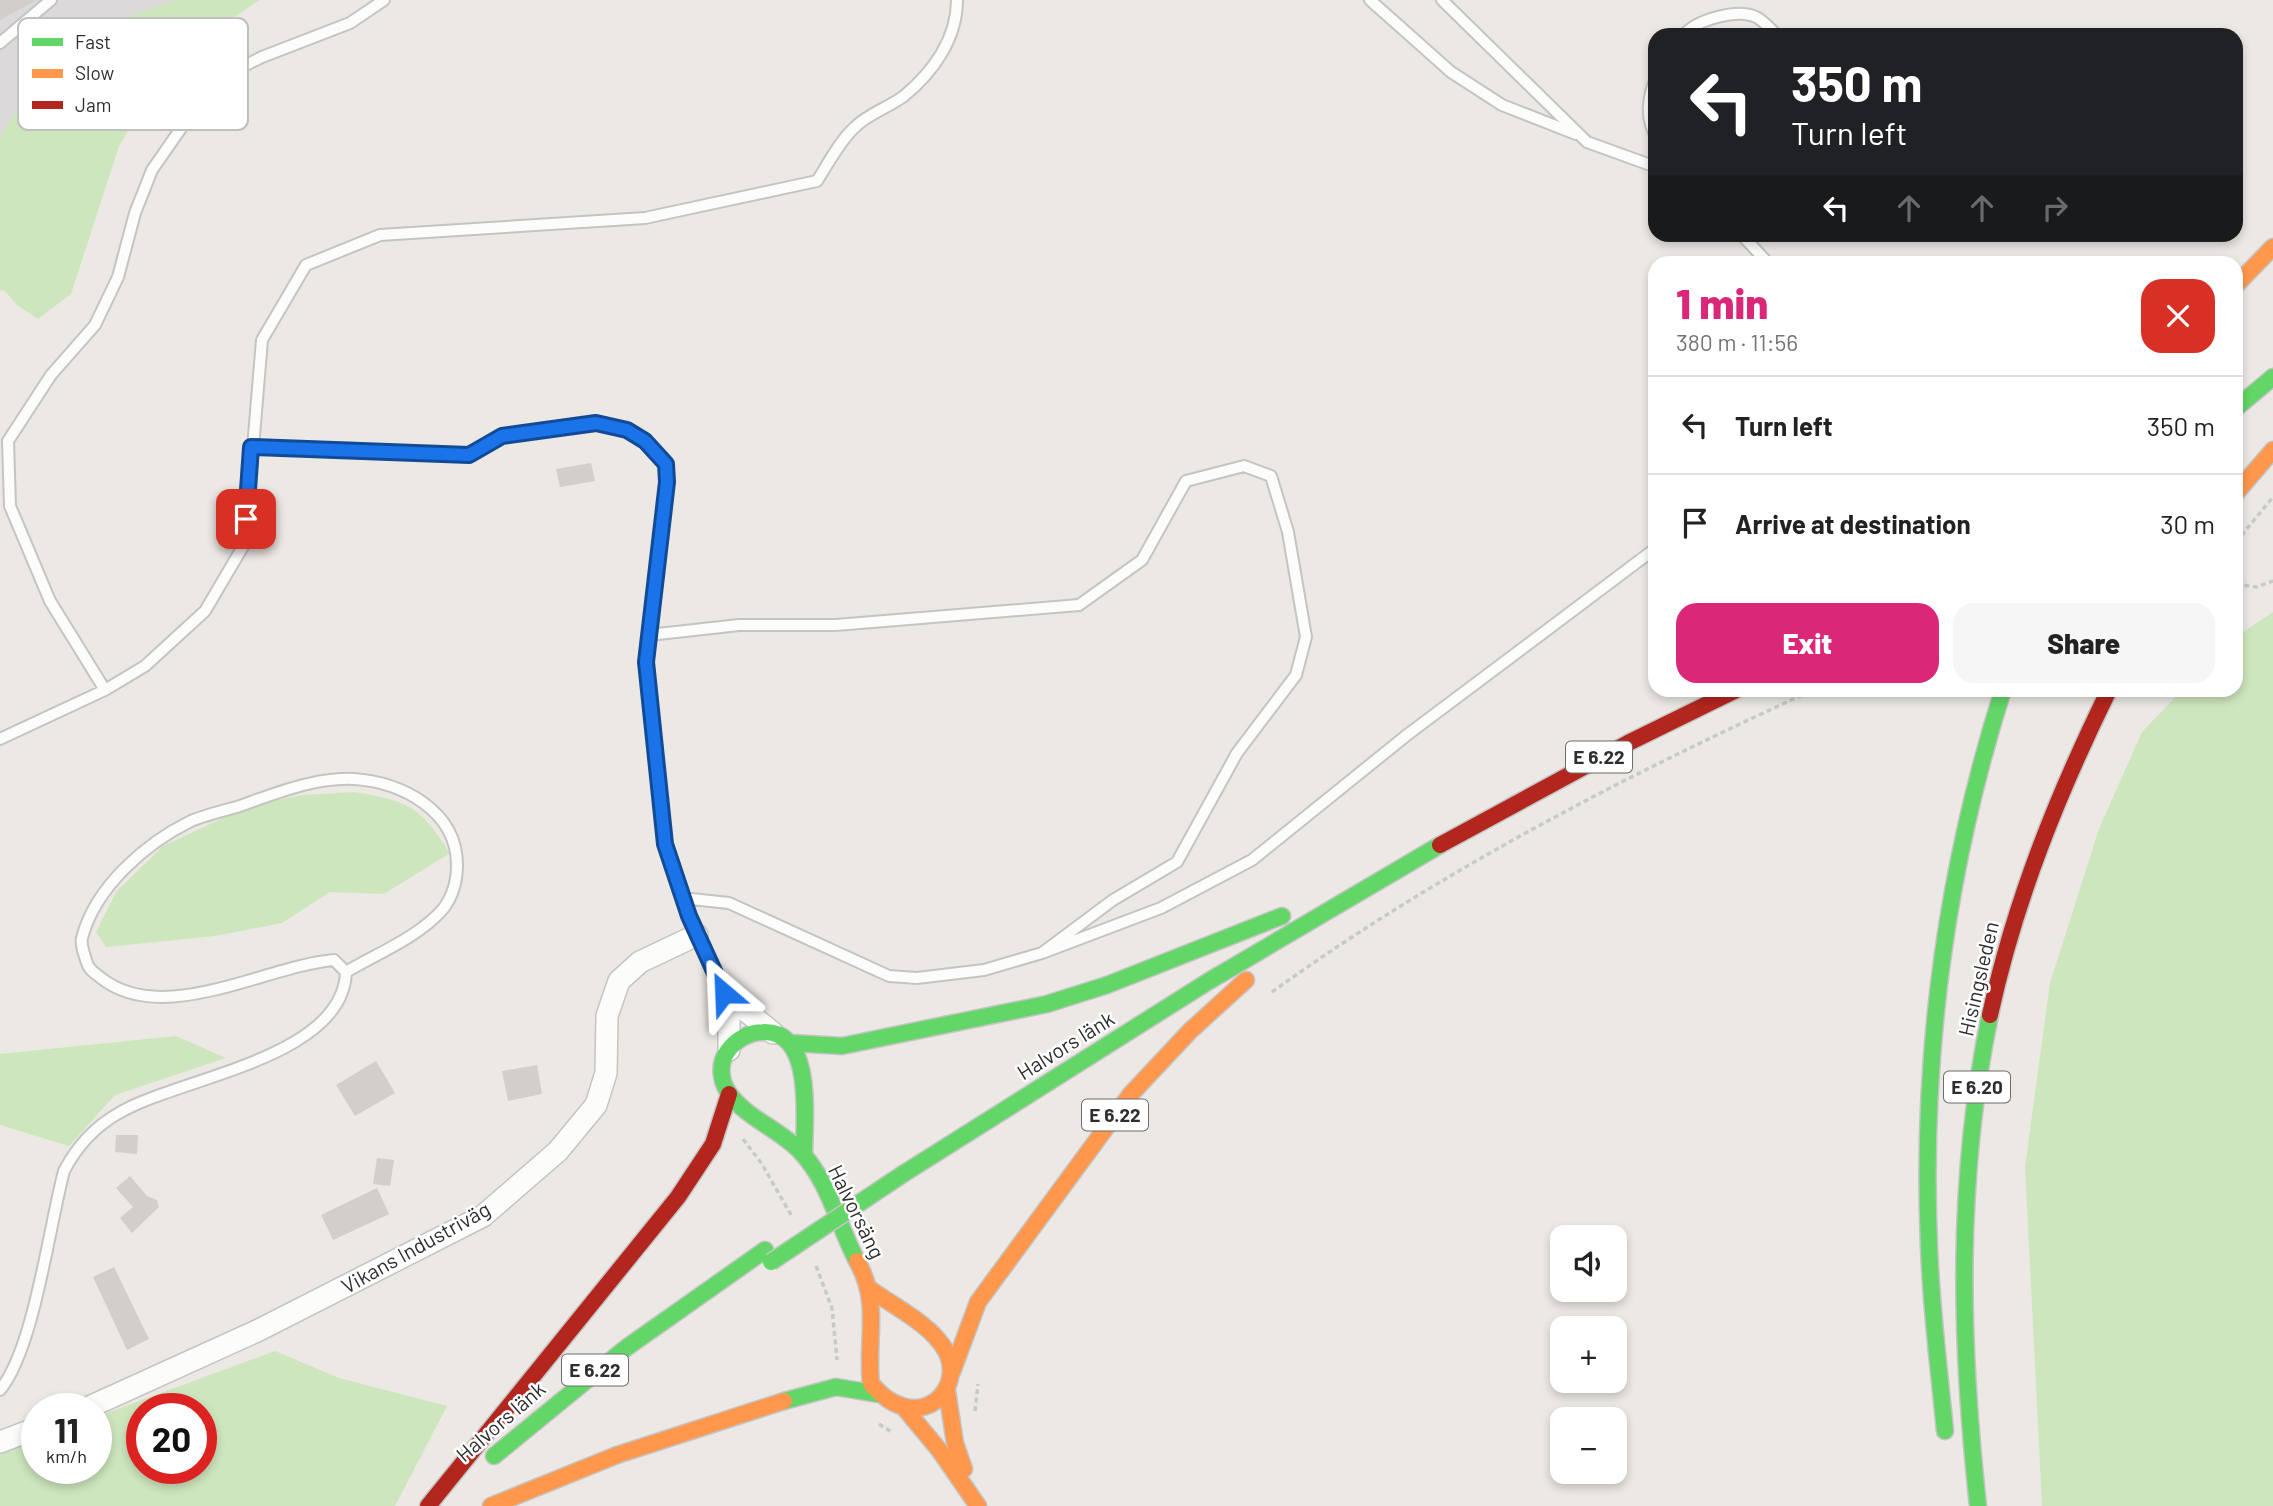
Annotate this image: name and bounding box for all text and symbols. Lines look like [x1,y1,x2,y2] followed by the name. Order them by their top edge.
[18,18,248,130] legend
[75,30,111,53] text: Fast
[1791,53,1923,112] text: 350 m
[1676,56,1767,147] icon: left
[75,61,114,84] text: Slow
[75,93,111,116] text: Jam
[1791,113,1908,151] text: Turn left
[1817,189,1855,227] icon: left
[1890,189,1928,227] icon: ahead
[1963,189,2001,227] icon: ahead
[2036,189,2074,227] icon: right
[1676,277,1768,327] text: 1 min
[2141,279,2215,353] button: close
[1676,328,1798,356] text: 380 m · 11:56
[1676,406,1714,444] icon: left
[1735,410,1833,441] text: Turn left
[2147,410,2215,441] text: 350 m
[216,489,276,549] pin
[227,500,265,538] icon: arrive
[1676,504,1714,542] icon: arrive
[1735,508,1971,539] text: Arrive at destination
[2160,508,2215,539] text: 30 m
[1676,603,1939,683] button: Exit
[1953,603,2215,683] button: Share
[1566,742,1632,772] road number: E 6.22
[1952,919,2003,1039] street label: Hisingsleden
[687,956,761,1030] position arrow
[1012,1005,1118,1084] street label: Halvors länk
[1944,1072,2010,1102] road number: E 6.20
[1082,1100,1148,1130] road number: E 6.22
[824,1160,891,1262] street label: Halvorsäng
[337,1195,494,1298] street label: Vikans Industriväg
[1550,1225,1627,1484] map controls
[1550,1225,1627,1302] button: sound
[1550,1316,1627,1393] button: +
[562,1354,628,1386] road number: E 6.22
[450,1375,550,1466] street label: Halvors länk
[126,1393,217,1484] speed limit sign: 20
[1550,1407,1627,1484] button: −
[54,1408,79,1450] text: 11
[46,1445,87,1467] text: km/h

